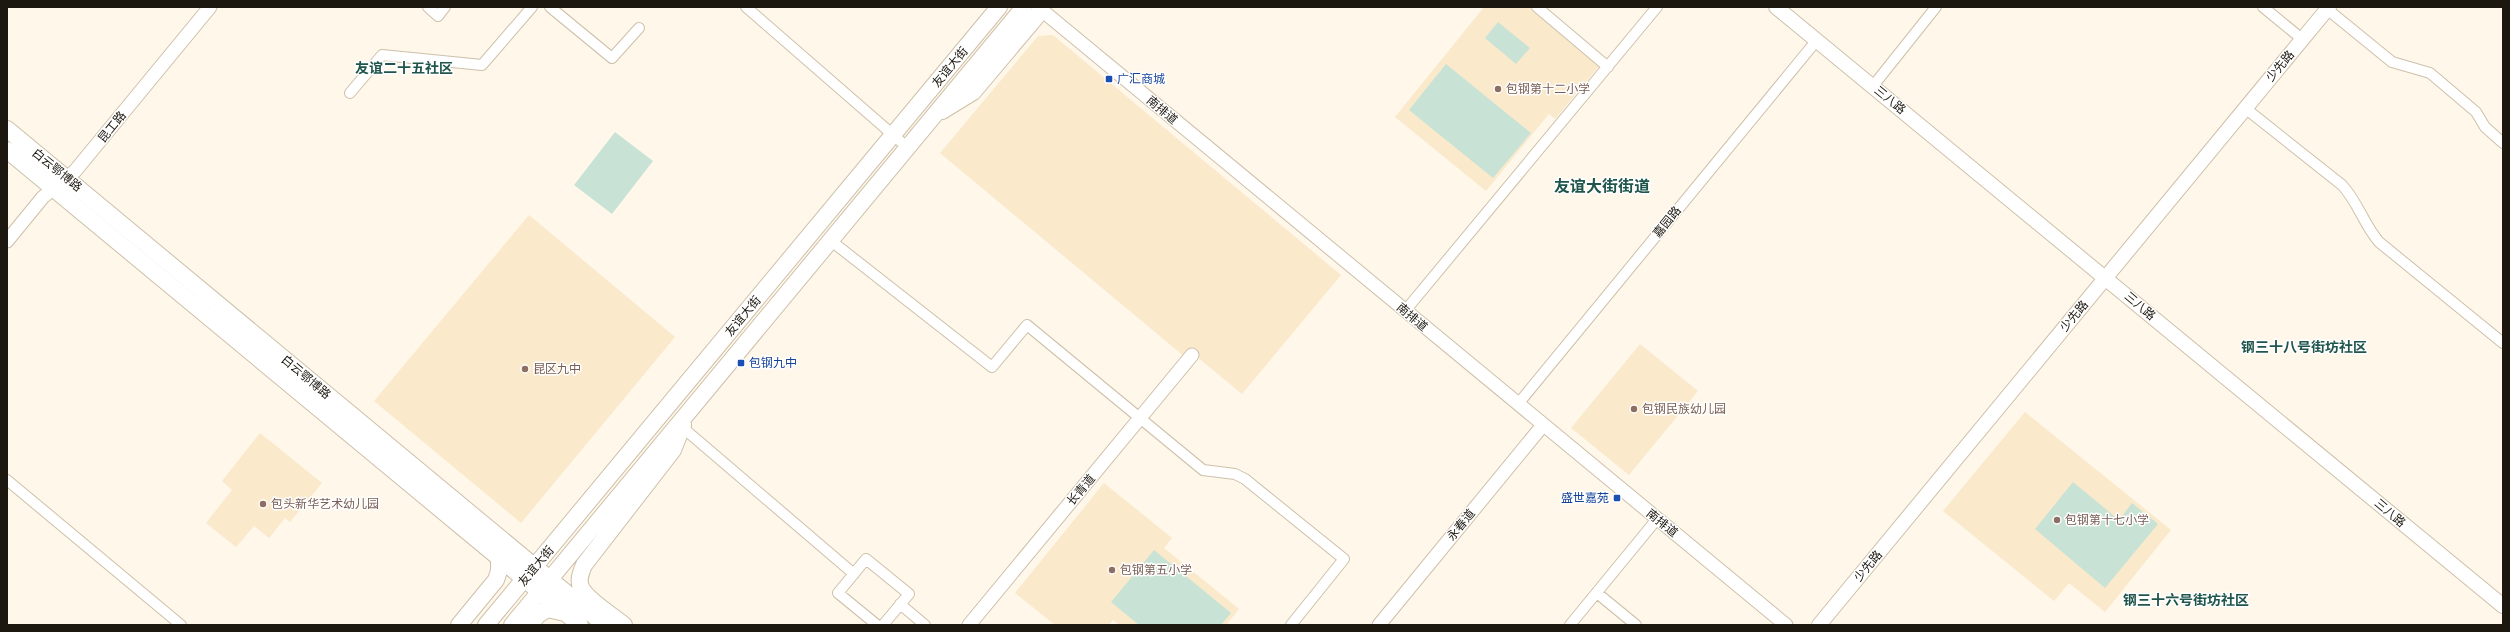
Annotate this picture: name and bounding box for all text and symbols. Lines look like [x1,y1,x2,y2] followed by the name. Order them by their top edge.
[929,44,970,89] street label: 友谊大街
[2263,48,2296,84] street label: 少先路
[355,60,453,76] district label: 友谊二十五社区
[1117,72,1165,85] place label: 广汇商城
[1104,74,1114,84] marker: 广汇商城
[1506,82,1590,95] place label: 包钢第十二小学
[1872,83,1908,116] street label: 三八路
[1493,84,1503,94] marker: 包钢第十二小学
[1144,93,1180,126] street label: 南排道
[95,109,128,145] street label: 昆工路
[30,146,85,194] street label: 白云鄂博路
[1554,178,1650,195] district label: 友谊大街街道
[1650,204,1683,240] street label: 嘉园路
[2122,289,2158,322] street label: 三八路
[722,293,763,338] street label: 友谊大街
[2057,298,2090,334] street label: 少先路
[1394,300,1430,333] street label: 南排道
[2241,339,2367,355] district label: 钢三十八号街坊社区
[279,352,333,401] street label: 白云鄂博路
[749,356,797,369] place label: 包钢九中
[736,358,746,368] marker: 包钢九中
[533,363,581,375] place label: 昆区九中
[520,364,530,374] marker: 昆区九中
[1642,402,1726,415] place label: 包钢民族幼儿园
[1629,404,1639,414] marker: 包钢民族幼儿园
[1064,472,1097,508] street label: 长青道
[1561,491,1609,504] place label: 盛世嘉苑
[1612,493,1622,503] marker: 盛世嘉苑
[2372,496,2408,529] street label: 三八路
[271,497,379,510] place label: 包头新华艺术幼儿园
[258,499,268,509] marker: 包头新华艺术幼儿园
[1644,506,1680,539] street label: 南排道
[1444,507,1477,543] street label: 永春道
[2065,513,2149,526] place label: 包钢第十七小学
[2052,515,2062,525] marker: 包钢第十七小学
[515,543,556,588] street label: 友谊大街
[1851,548,1884,584] street label: 少先路
[1120,563,1192,576] place label: 包钢第五小学
[1107,565,1117,575] marker: 包钢第五小学
[2123,592,2249,608] district label: 钢三十六号街坊社区

